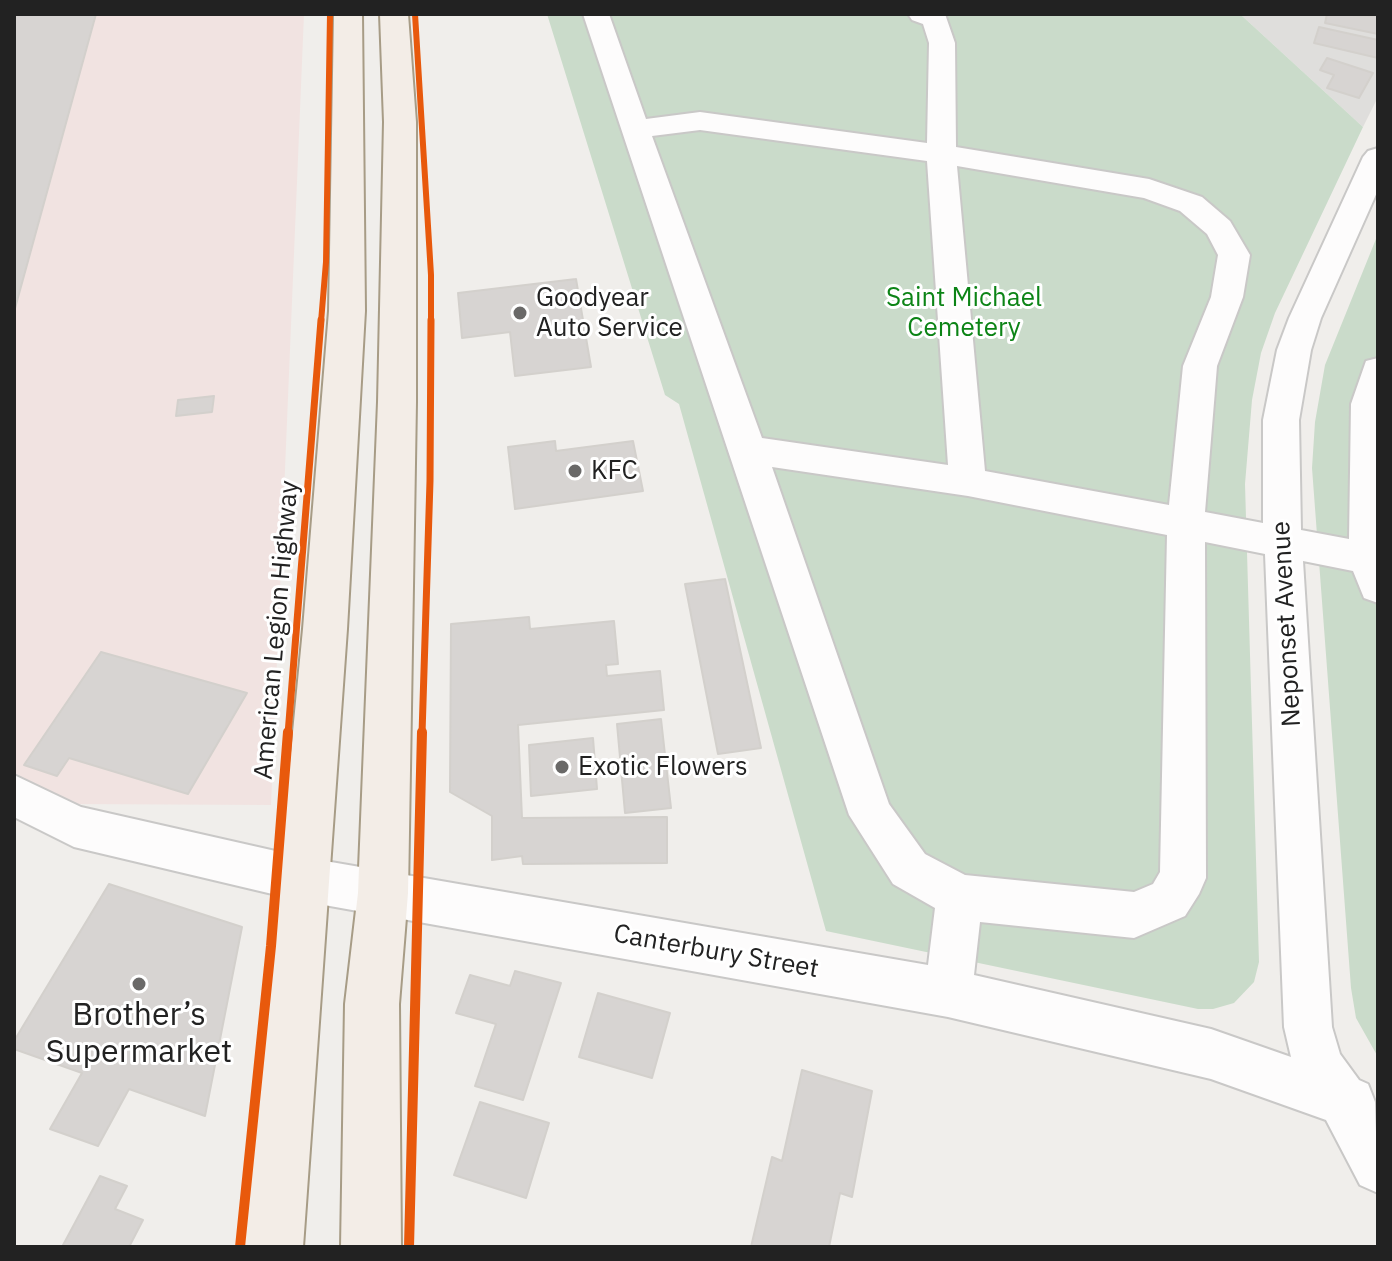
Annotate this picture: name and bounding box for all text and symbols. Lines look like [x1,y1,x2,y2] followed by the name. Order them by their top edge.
[536,282,683,344] place label: Goodyear Auto Service
[886,282,1042,344] park label: Saint Michael Cemetery
[511,304,529,322] marker: Goodyear Auto Service
[591,455,638,487] place label: KFC
[566,462,584,480] marker: KFC
[248,479,306,781] street label: American Legion Highway
[1266,520,1308,728] street label: Neponset Avenue
[578,751,748,783] place label: Exotic Flowers
[553,758,571,776] marker: Exotic Flowers
[611,919,821,985] street label: Canterbury Street
[130,975,148,993] marker: Brother’s Supermarket
[46,997,232,1072] place label: Brother’s Supermarket

